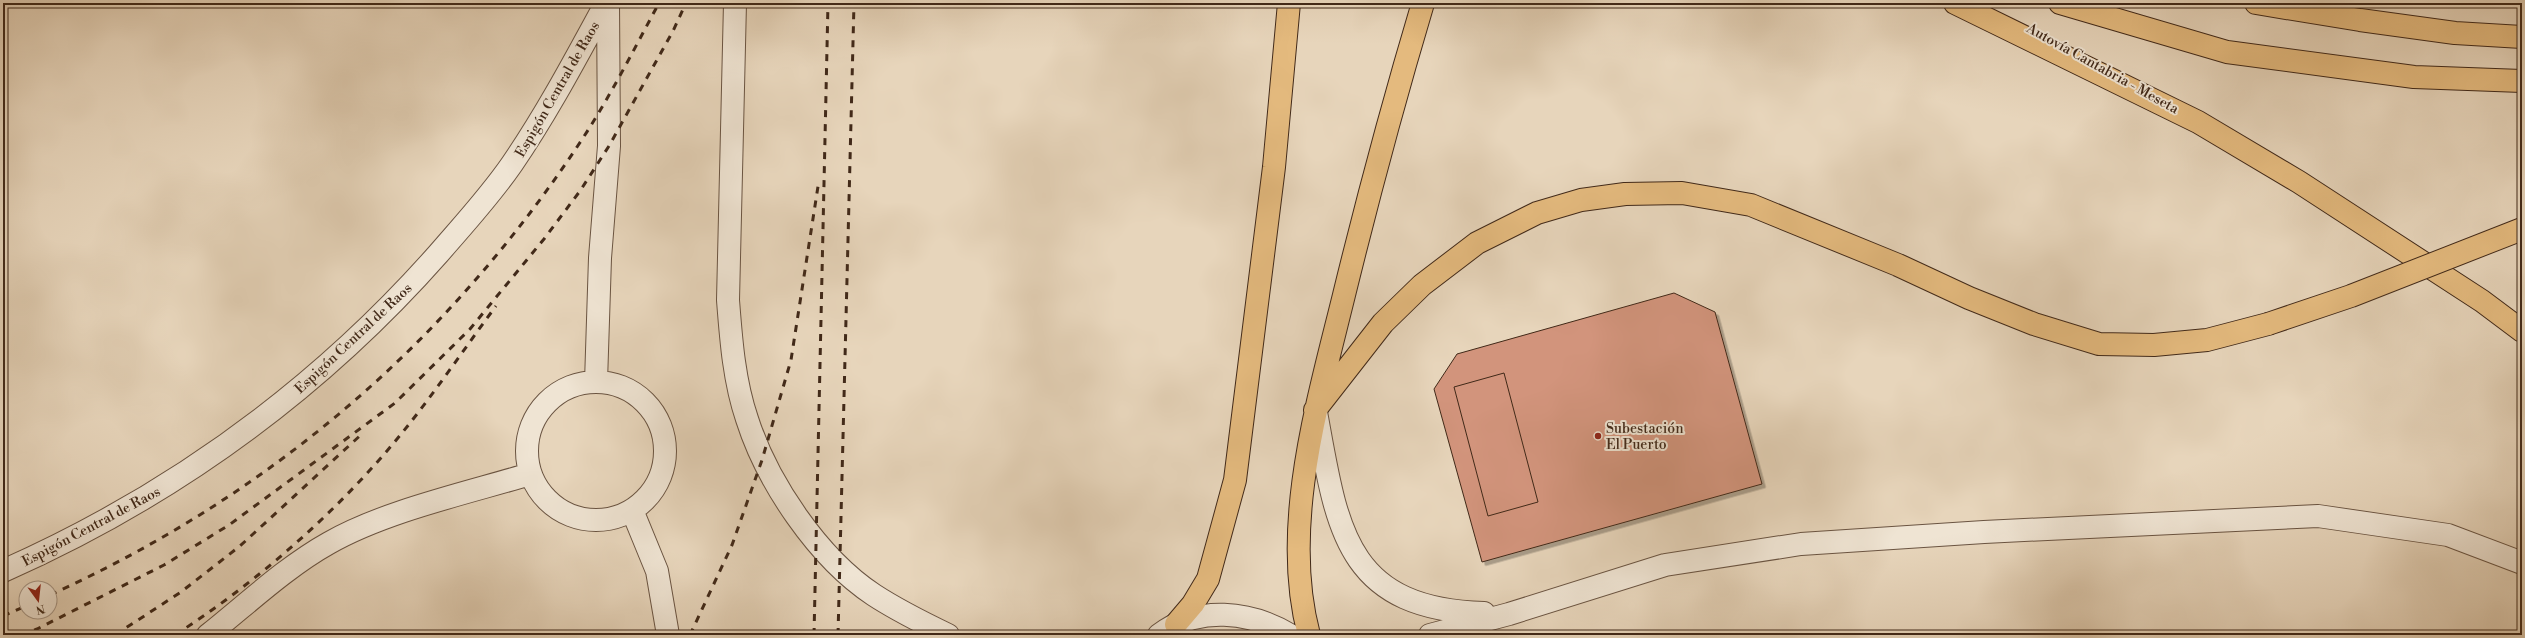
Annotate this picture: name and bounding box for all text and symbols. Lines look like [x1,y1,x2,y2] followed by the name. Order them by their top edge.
[512,18,604,161] street label: Espigón Central de Raos
[2023,19,2182,119] street label: Autovía Cantabria - Meseta
[291,280,416,398] street label: Espigón Central de Raos
[1606,420,1684,454] place label: Subestación El Puerto
[1593,431,1603,441] marker: Subestación El Puerto
[19,483,164,571] street label: Espigón Central de Raos
[18,580,58,620] north arrow
[34,601,46,617] text: N

